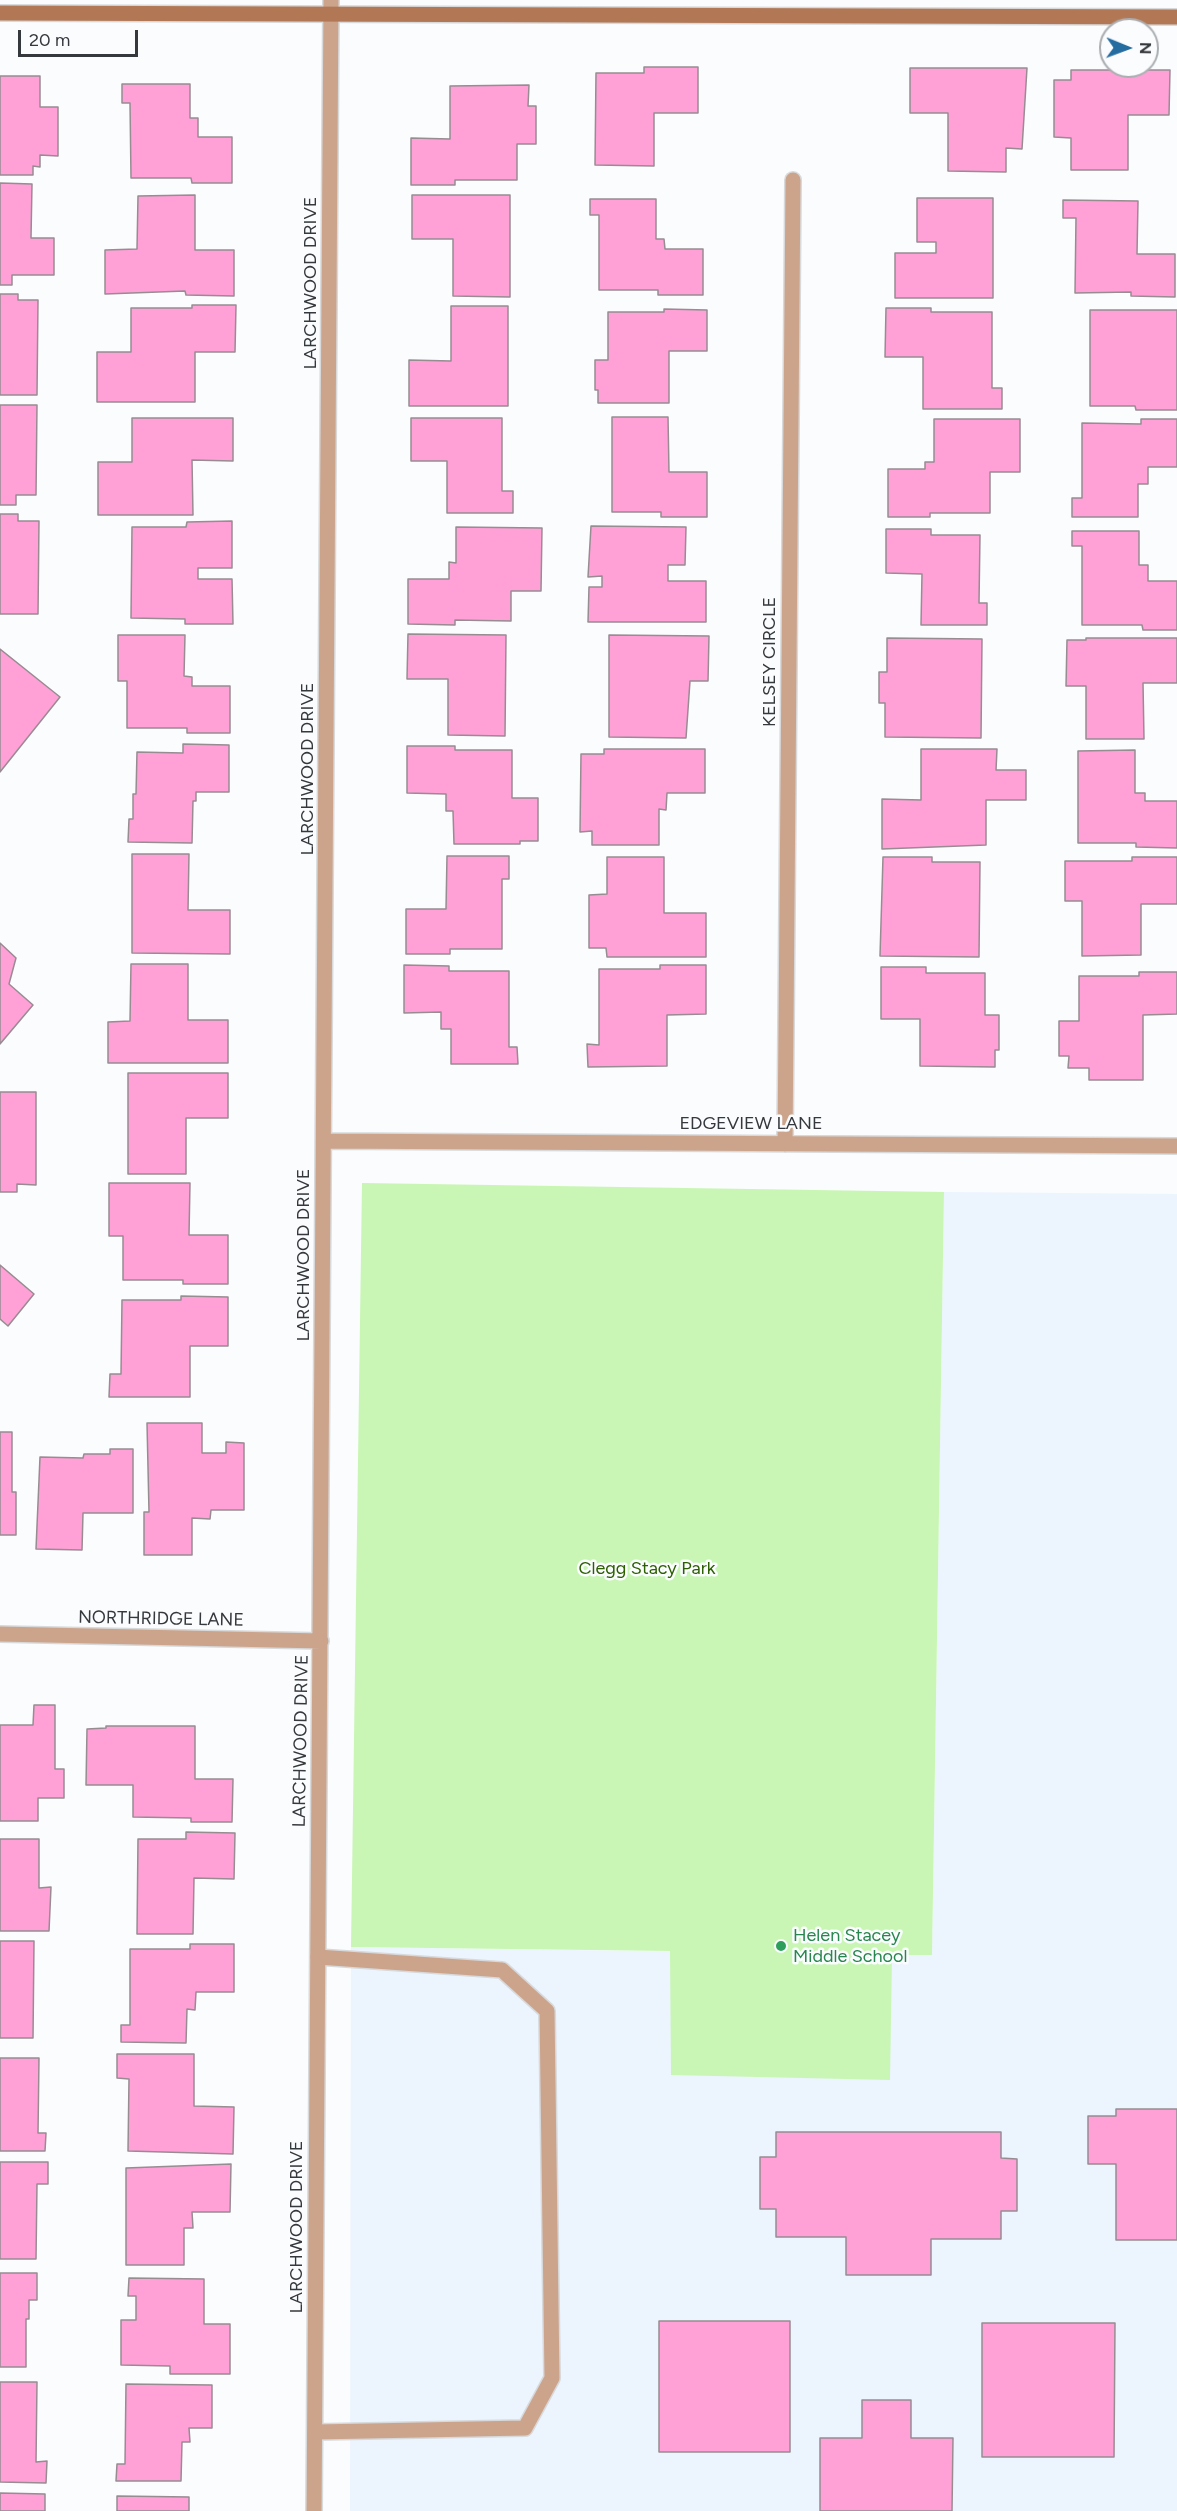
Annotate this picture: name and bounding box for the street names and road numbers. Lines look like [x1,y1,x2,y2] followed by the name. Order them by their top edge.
[300,196,322,370] street label: LARCHWOOD DRIVE
[759,597,781,727] street label: KELSEY CIRCLE
[297,682,319,856] street label: LARCHWOOD DRIVE
[679,1113,823,1135] street label: EDGEVIEW LANE
[293,1168,315,1342] street label: LARCHWOOD DRIVE
[78,1607,244,1631] street label: NORTHRIDGE LANE
[289,1654,313,1828] street label: LARCHWOOD DRIVE
[286,2140,308,2314] street label: LARCHWOOD DRIVE

